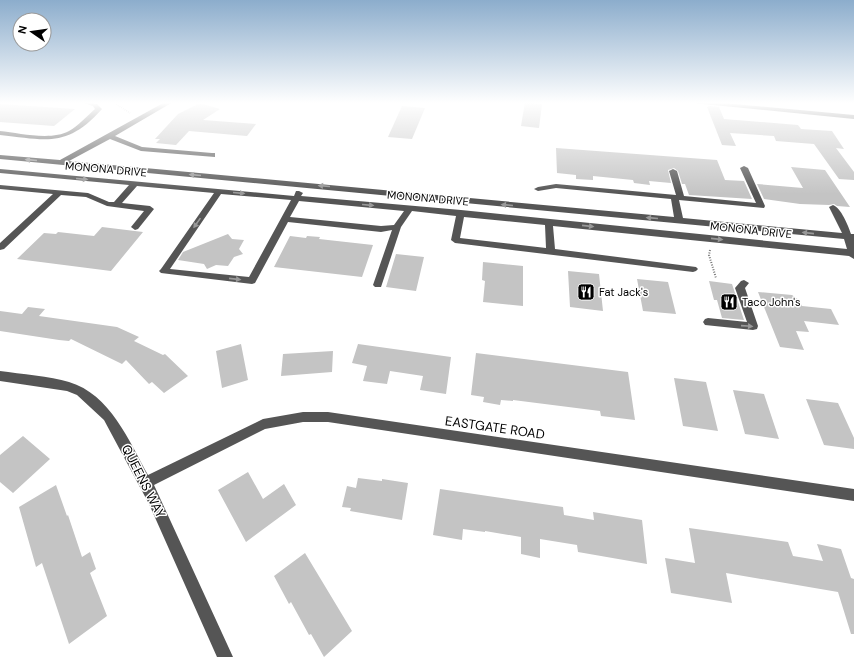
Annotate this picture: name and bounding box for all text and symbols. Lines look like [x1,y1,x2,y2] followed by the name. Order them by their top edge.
[12,12,52,52] north arrow
[15,24,30,35] text: N
[25,156,37,163] one-way arrow
[65,158,147,180] street label: MONONA DRIVE
[189,171,201,178] one-way arrow
[76,175,88,182] one-way arrow
[317,183,330,190] one-way arrow
[387,187,469,209] street label: MONONA DRIVE
[233,189,245,196] one-way arrow
[362,201,375,208] one-way arrow
[501,202,514,209] one-way arrow
[646,215,658,222] one-way arrow
[193,218,201,228] one-way arrow
[710,219,792,241] street label: MONONA DRIVE
[582,223,594,229] one-way arrow
[802,230,814,236] one-way arrow
[711,236,723,242] one-way arrow
[229,275,241,282] one-way arrow
[576,282,596,302] restaurant icon: Fat Jack's
[599,285,648,299] place label: Fat Jack's
[719,292,739,312] restaurant icon: Taco John's
[742,295,800,309] place label: Taco John's
[740,322,753,329] one-way arrow
[444,412,546,443] street label: EASTGATE ROAD
[118,442,170,521] street label: QUEENS WAY

